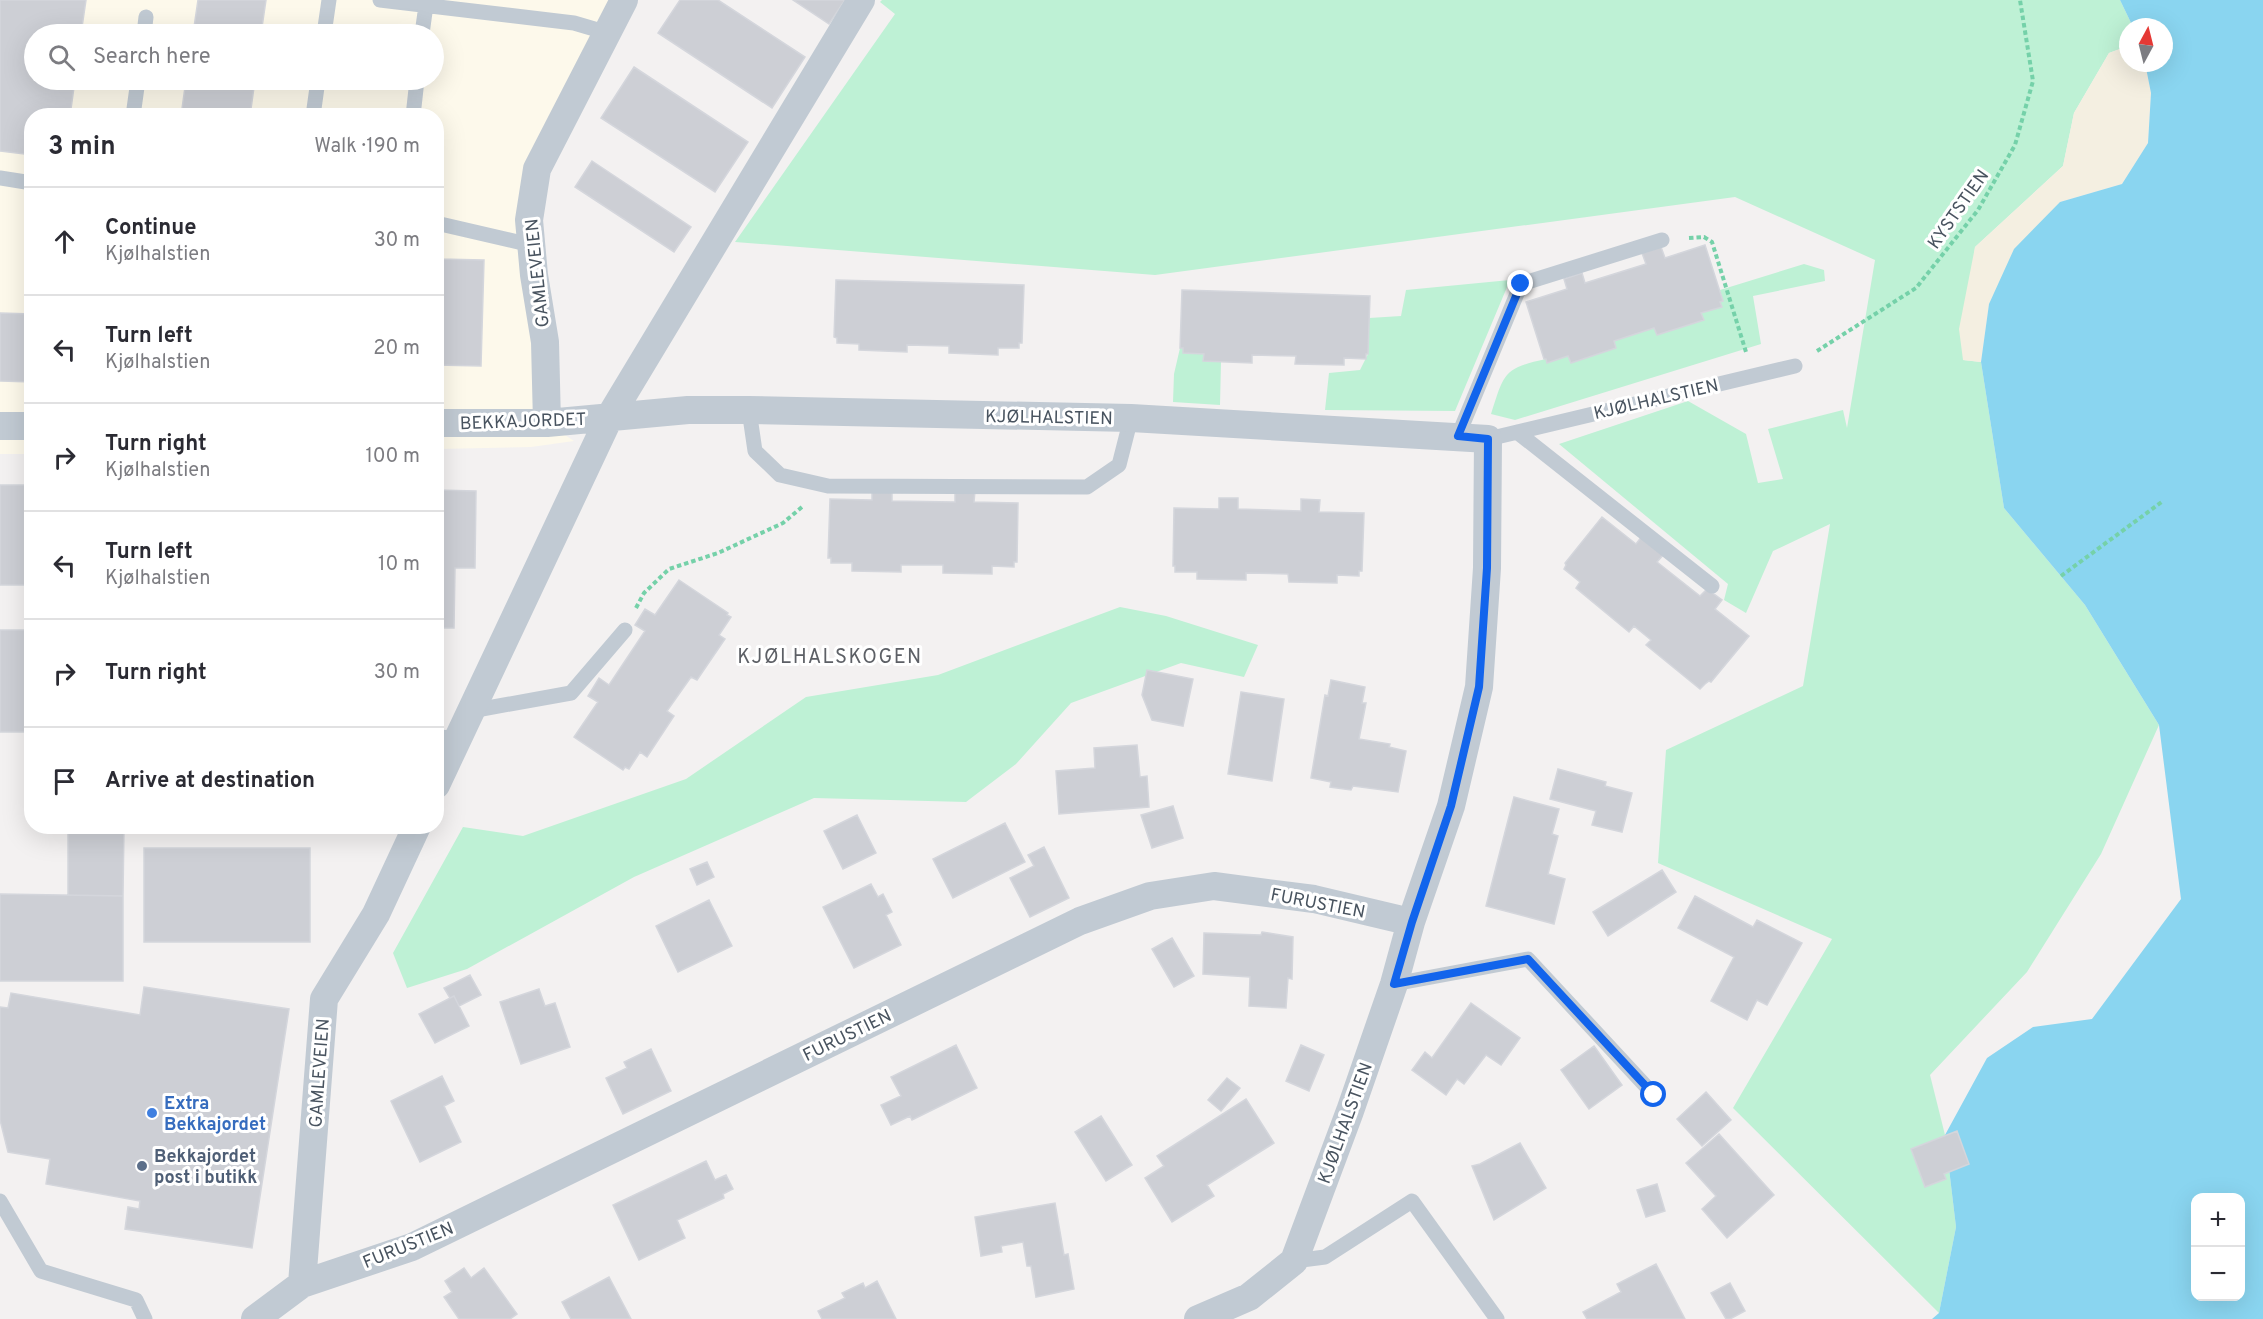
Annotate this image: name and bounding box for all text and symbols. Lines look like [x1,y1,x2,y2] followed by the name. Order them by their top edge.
[2119,18,2173,72] north arrow
[24,24,444,90] search box
[45,41,78,74] icon: search
[93,44,211,71] text: Search here
[48,131,116,164] text: 3 min
[314,134,420,160] text: Walk · 190 m
[1923,166,1995,254] street label: KYSTSTIEN
[105,215,196,242] text: Continue
[521,217,556,328] street label: GAMLEVEIEN
[48,225,81,258] icon: ahead
[374,228,420,254] text: 30 m
[105,242,210,268] text: Kjølhalstien
[1507,270,1533,296] route end
[105,323,193,350] text: Turn left
[48,333,81,366] icon: left
[373,336,420,362] text: 20 m
[105,350,210,376] text: Kjølhalstien
[1592,375,1721,426] street label: KJØLHALSTIEN
[985,406,1113,431] street label: KJØLHALSTIEN
[459,409,587,436] street label: BEKKAJORDET
[105,431,207,458] text: Turn right
[48,441,81,474] icon: right
[365,444,420,470] text: 100 m
[105,458,210,484] text: Kjølhalstien
[105,539,193,566] text: Turn left
[48,549,81,582] icon: left
[378,552,420,578] text: 10 m
[105,566,210,592] text: Kjølhalstien
[737,645,923,671] district label: KJØLHALSKOGEN
[48,657,81,690] icon: right
[105,660,207,687] text: Turn right
[374,660,420,686] text: 30 m
[48,765,81,798] icon: arrive
[105,768,315,795] text: Arrive at destination
[1268,884,1367,925] street label: FURUSTIEN
[799,1005,896,1068] street label: FURUSTIEN
[305,1018,336,1128] street label: GAMLEVEIEN
[1314,1060,1379,1187] street label: KJØLHALSTIEN
[1640,1081,1666,1107] route start
[164,1093,266,1137] place label: Extra Bekkajordet
[145,1106,159,1120] marker: Extra Bekkajordet
[154,1146,257,1190] place label: Bekkajordet post i butikk
[135,1159,149,1173] marker: Bekkajordet post i butikk
[2191,1193,2245,1301] map controls
[2191,1193,2245,1247] button: +
[360,1218,457,1275] street label: FURUSTIEN
[2191,1247,2245,1301] button: −

